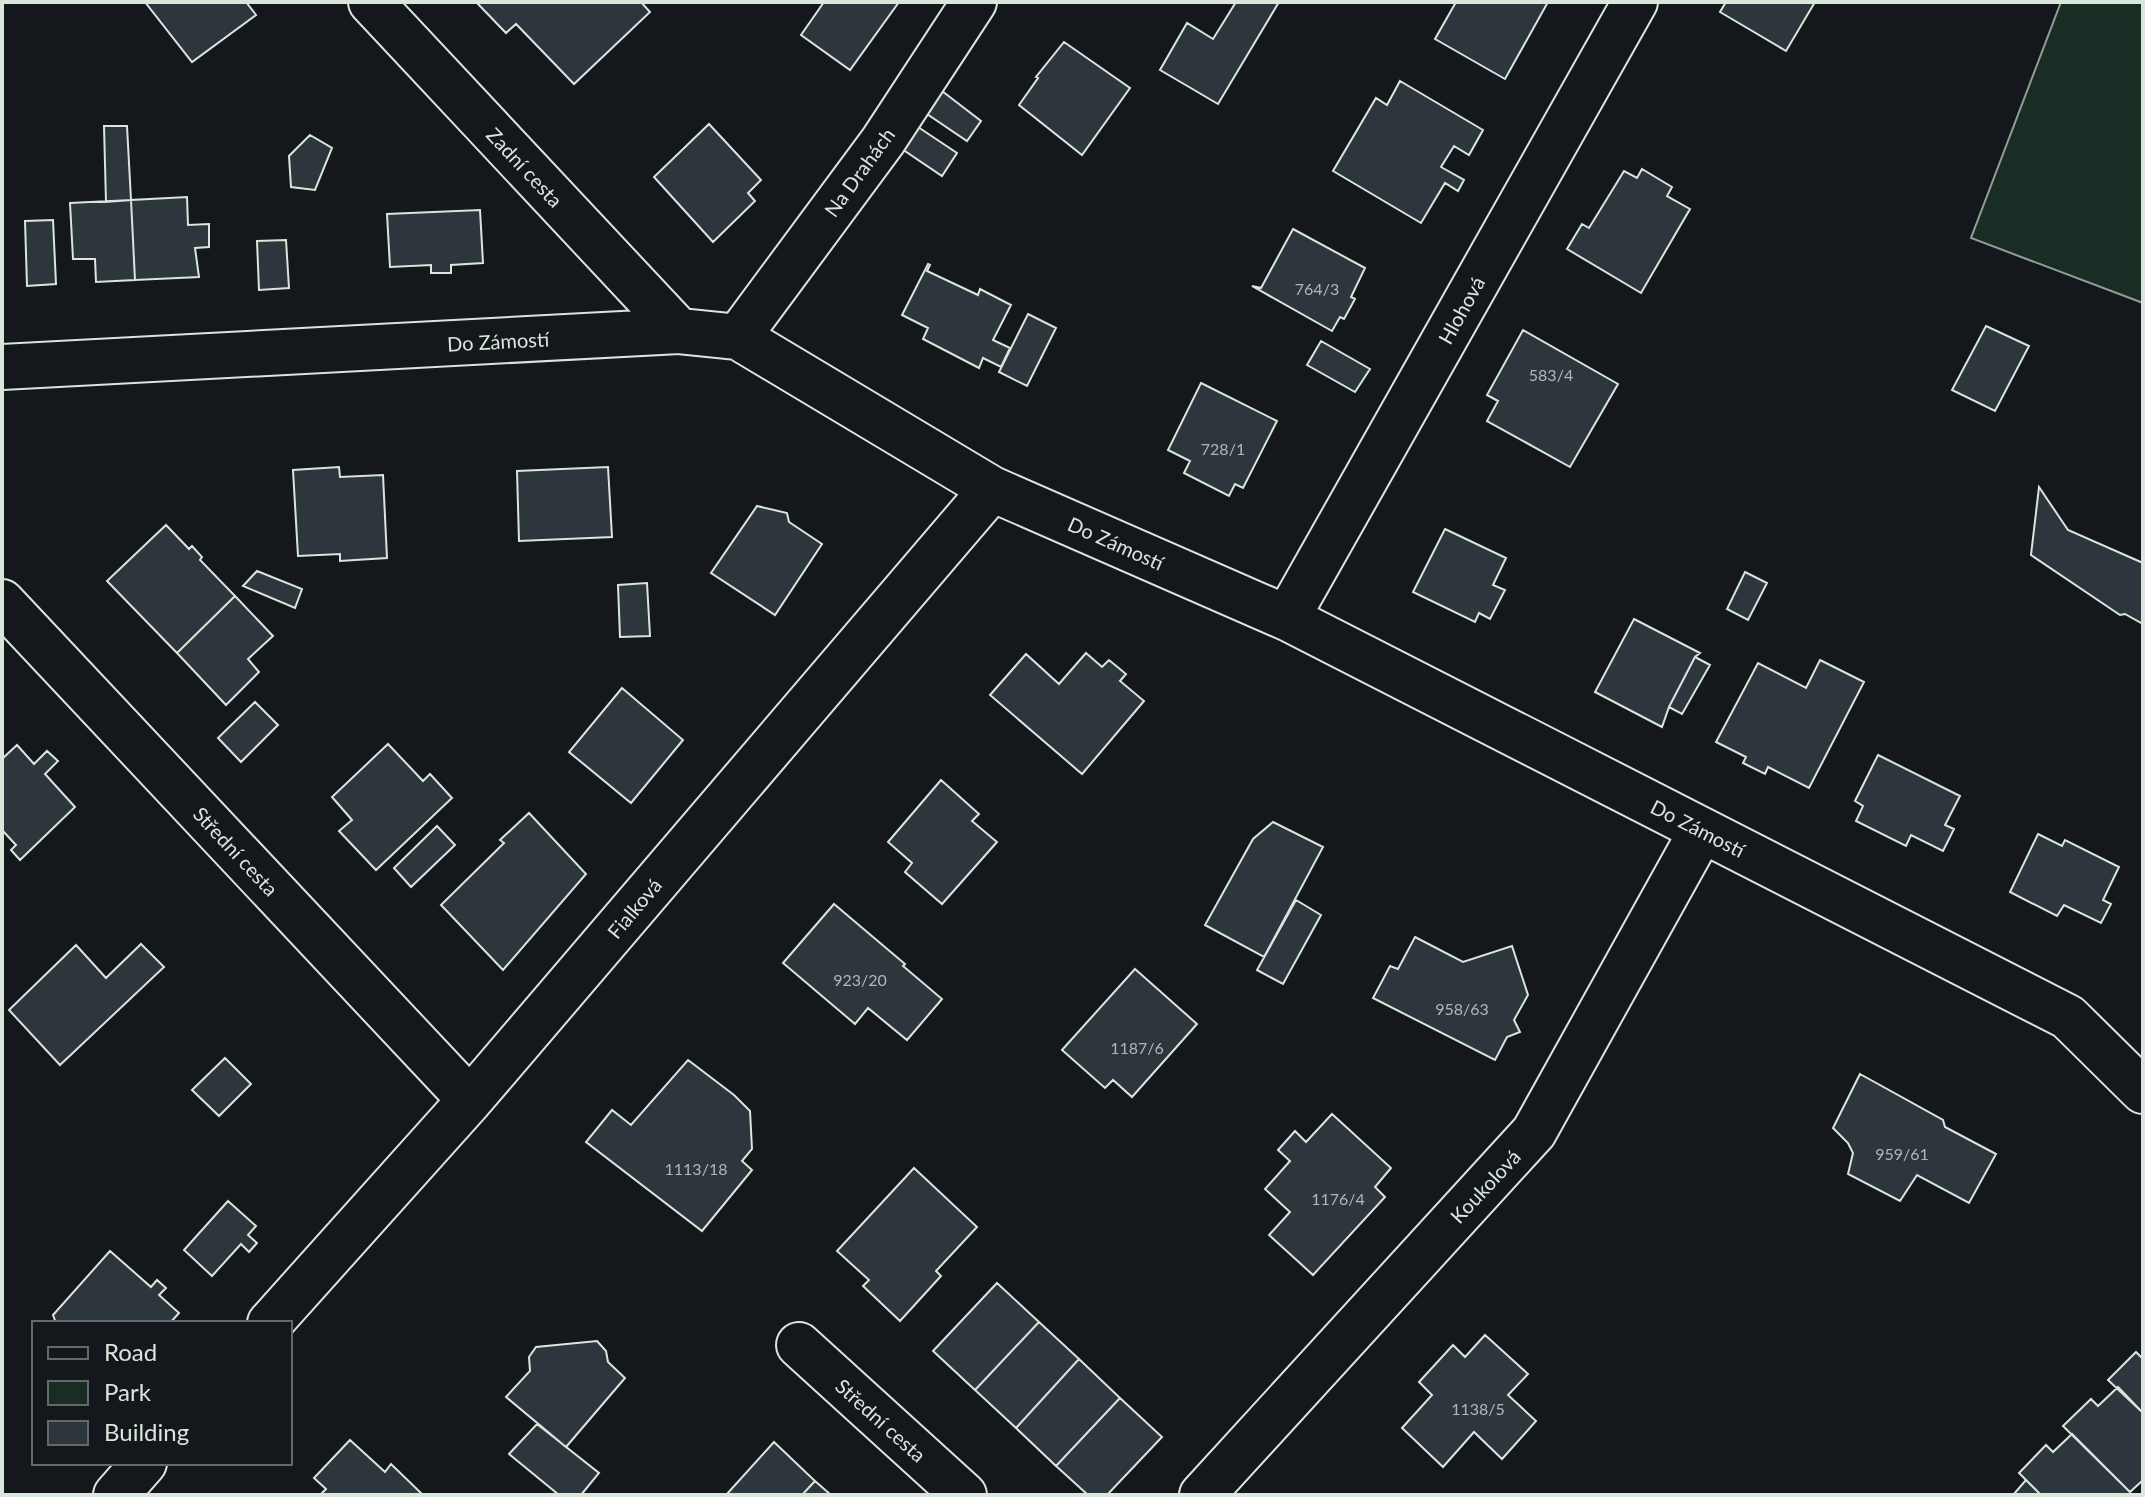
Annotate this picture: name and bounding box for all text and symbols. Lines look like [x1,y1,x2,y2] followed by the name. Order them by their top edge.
[482,122,568,212] street label: Zadní cesta
[819,123,899,221] street label: Na Drahách
[1433,272,1489,348] street label: Hlohová
[1295,279,1339,298] house number: 764/3
[446,326,550,356] street label: Do Zámostí
[1529,365,1573,384] house number: 583/4
[1201,439,1245,458] house number: 728/1
[1064,511,1168,575] street label: Do Zámostí
[1647,794,1750,862] street label: Do Zámostí
[189,802,283,900] street label: Střední cesta
[602,873,666,943] street label: Fialková
[833,970,887,989] house number: 923/20
[1435,999,1489,1018] house number: 958/63
[1110,1038,1164,1057] house number: 1187/6
[1445,1144,1525,1228] street label: Koukolová
[1875,1144,1929,1163] house number: 959/61
[665,1159,727,1178] house number: 1113/18
[1311,1189,1365,1208] house number: 1176/4
[32,1321,292,1465] legend
[104,1337,157,1366] text: Road
[831,1373,931,1467] street label: Střední cesta
[104,1377,152,1406] text: Park
[1451,1399,1505,1418] house number: 1138/5
[104,1417,189,1446] text: Building

